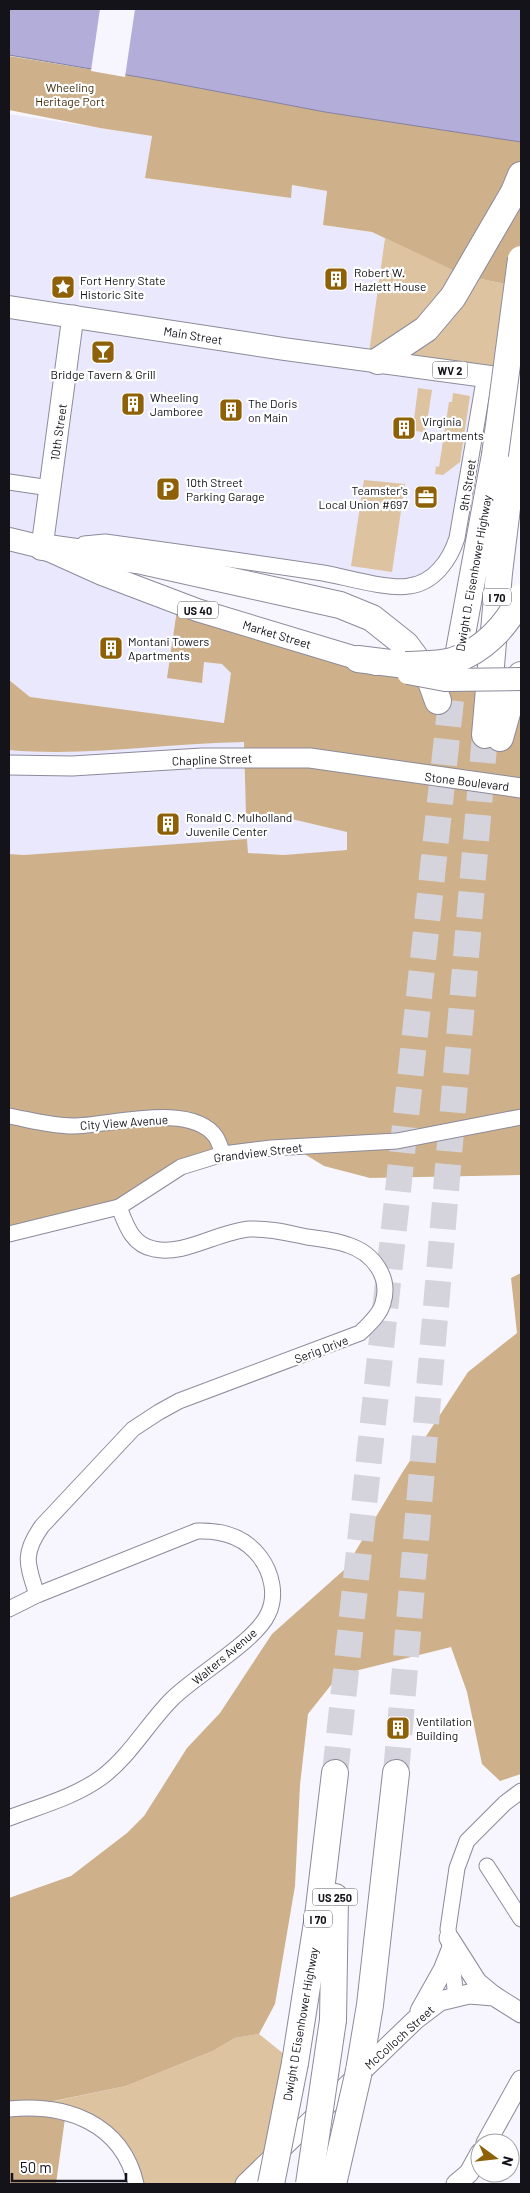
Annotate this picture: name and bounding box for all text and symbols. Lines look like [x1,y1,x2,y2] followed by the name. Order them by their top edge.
[35,80,105,108] park label: Wheeling Heritage Port
[354,265,427,293] place label: Robert W. Hazlett House
[323,266,349,292] building icon: Robert W. Hazlett House
[80,273,166,301] place label: Fort Henry State Historic Site
[50,274,76,300] place icon: Fort Henry State Historic Site
[163,323,223,347] street label: Main Street
[90,339,116,365] bar icon: Bridge Tavern & Grill
[432,362,468,378] road number: WV 2
[50,367,156,381] place label: Bridge Tavern & Grill
[150,390,203,418] place label: Wheeling Jamboree
[120,391,146,417] building icon: Wheeling Jamboree
[248,396,297,424] place label: The Doris on Main
[218,397,244,423] building icon: The Doris on Main
[47,403,69,461] street label: 10th Street
[422,414,484,442] place label: Virginia Apartments
[391,415,417,441] building icon: Virginia Apartments
[456,458,478,512] street label: 9th Street
[186,475,265,503] place label: 10th Street Parking Garage
[155,476,181,502] parking icon: 10th Street Parking Garage
[318,483,408,511] place label: Teamster's Local Union #697
[413,484,439,510] office icon: Teamster's Local Union #697
[452,493,494,652] street label: Dwight D. Eisenhower Highway
[483,588,511,606] road number: I 70
[178,602,218,618] road number: US 40
[241,617,313,651] street label: Market Street
[128,634,209,662] place label: Montani Towers Apartments
[98,635,124,661] building icon: Montani Towers Apartments
[172,751,252,767] street label: Chapline Street
[424,769,510,793] street label: Stone Boulevard
[186,810,292,838] place label: Ronald C. Mulholland Juvenile Center
[155,811,181,837] building icon: Ronald C. Mulholland Juvenile Center
[80,1112,168,1132] street label: City View Avenue
[213,1140,303,1164] street label: Grandview Street
[292,1332,350,1366] street label: Serig Drive
[189,1625,259,1687] street label: Walters Avenue
[416,1714,472,1742] place label: Ventilation Building
[385,1715,411,1741] building icon: Ventilation Building
[312,1888,358,1905] road number: US 250
[304,1910,332,1928] road number: I 70
[280,1946,320,2102] street label: Dwight D Eisenhower Highway
[361,2002,437,2072] street label: McColloch Street
[470,2133,520,2183] north arrow
[12,2150,126,2182] scale bar
[499,2155,517,2168] text: N
[20,2158,52,2176] text: 50 m

